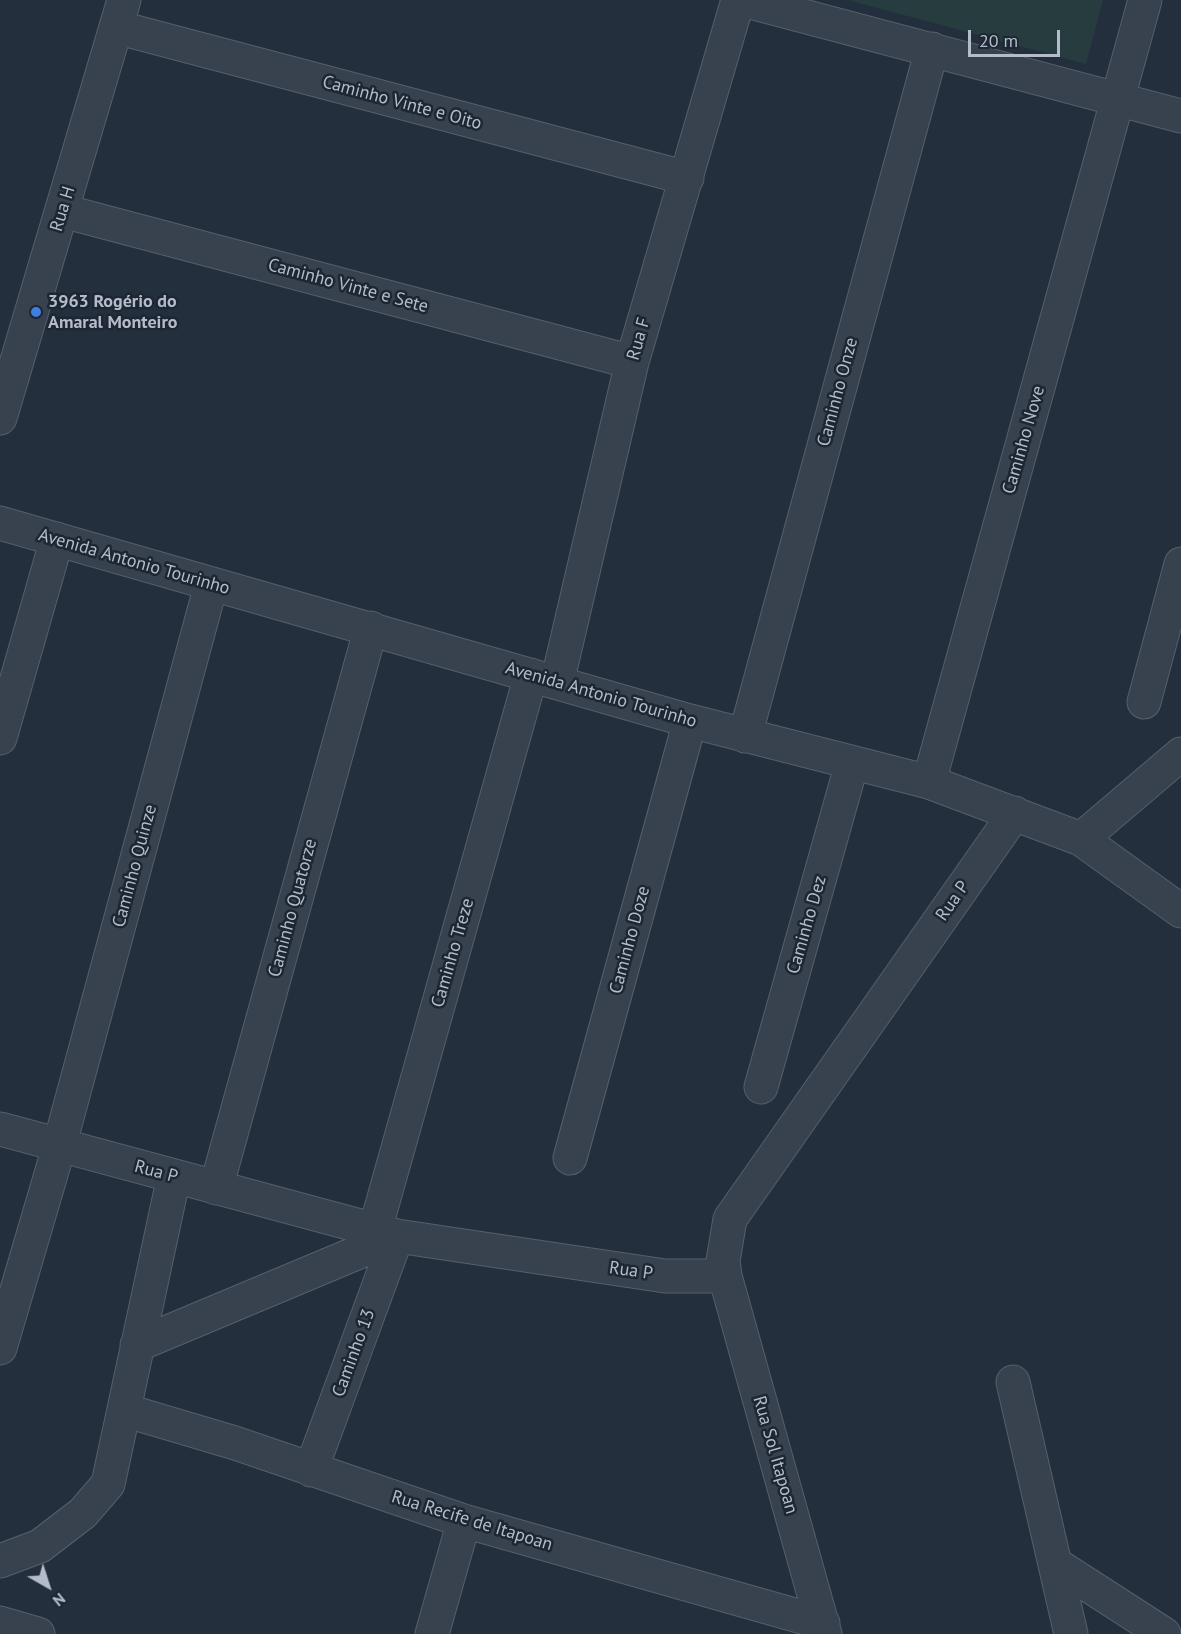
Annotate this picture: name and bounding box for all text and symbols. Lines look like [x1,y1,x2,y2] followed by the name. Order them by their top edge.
[971,18,1062,56] scale bar
[979,29,1018,52] text: 20 m
[320,71,484,135] street label: Caminho Vinte e Oito
[46,184,80,234] street label: Rua H
[266,254,430,318] street label: Caminho Vinte e Sete
[48,291,177,334] place label: 3963 Rogério do Amaral Monteiro
[29,305,43,319] marker: 3963 Rogério do Amaral Monteiro
[623,315,655,363] street label: Rua F
[813,335,863,449] street label: Caminho Onze
[998,383,1050,497] street label: Caminho Nove
[36,524,232,600] street label: Avenida Antonio Tourinho
[503,657,699,733] street label: Avenida Antonio Tourinho
[108,802,162,930] street label: Caminho Quinze
[264,837,322,979] street label: Caminho Quatorze
[783,873,831,977] street label: Caminho Dez
[932,877,974,925] street label: Rua P
[605,884,655,996] street label: Caminho Doze
[427,896,479,1010] street label: Caminho Treze
[132,1156,180,1188] street label: Rua P
[608,1257,654,1285] street label: Rua P
[328,1306,380,1400] street label: Caminho 13
[748,1394,802,1516] street label: Rua Sol Itapoan
[389,1486,555,1556] street label: Rua Recife de Itapoan
[18,1556,78,1616] north arrow
[49,1589,70,1611] text: N

